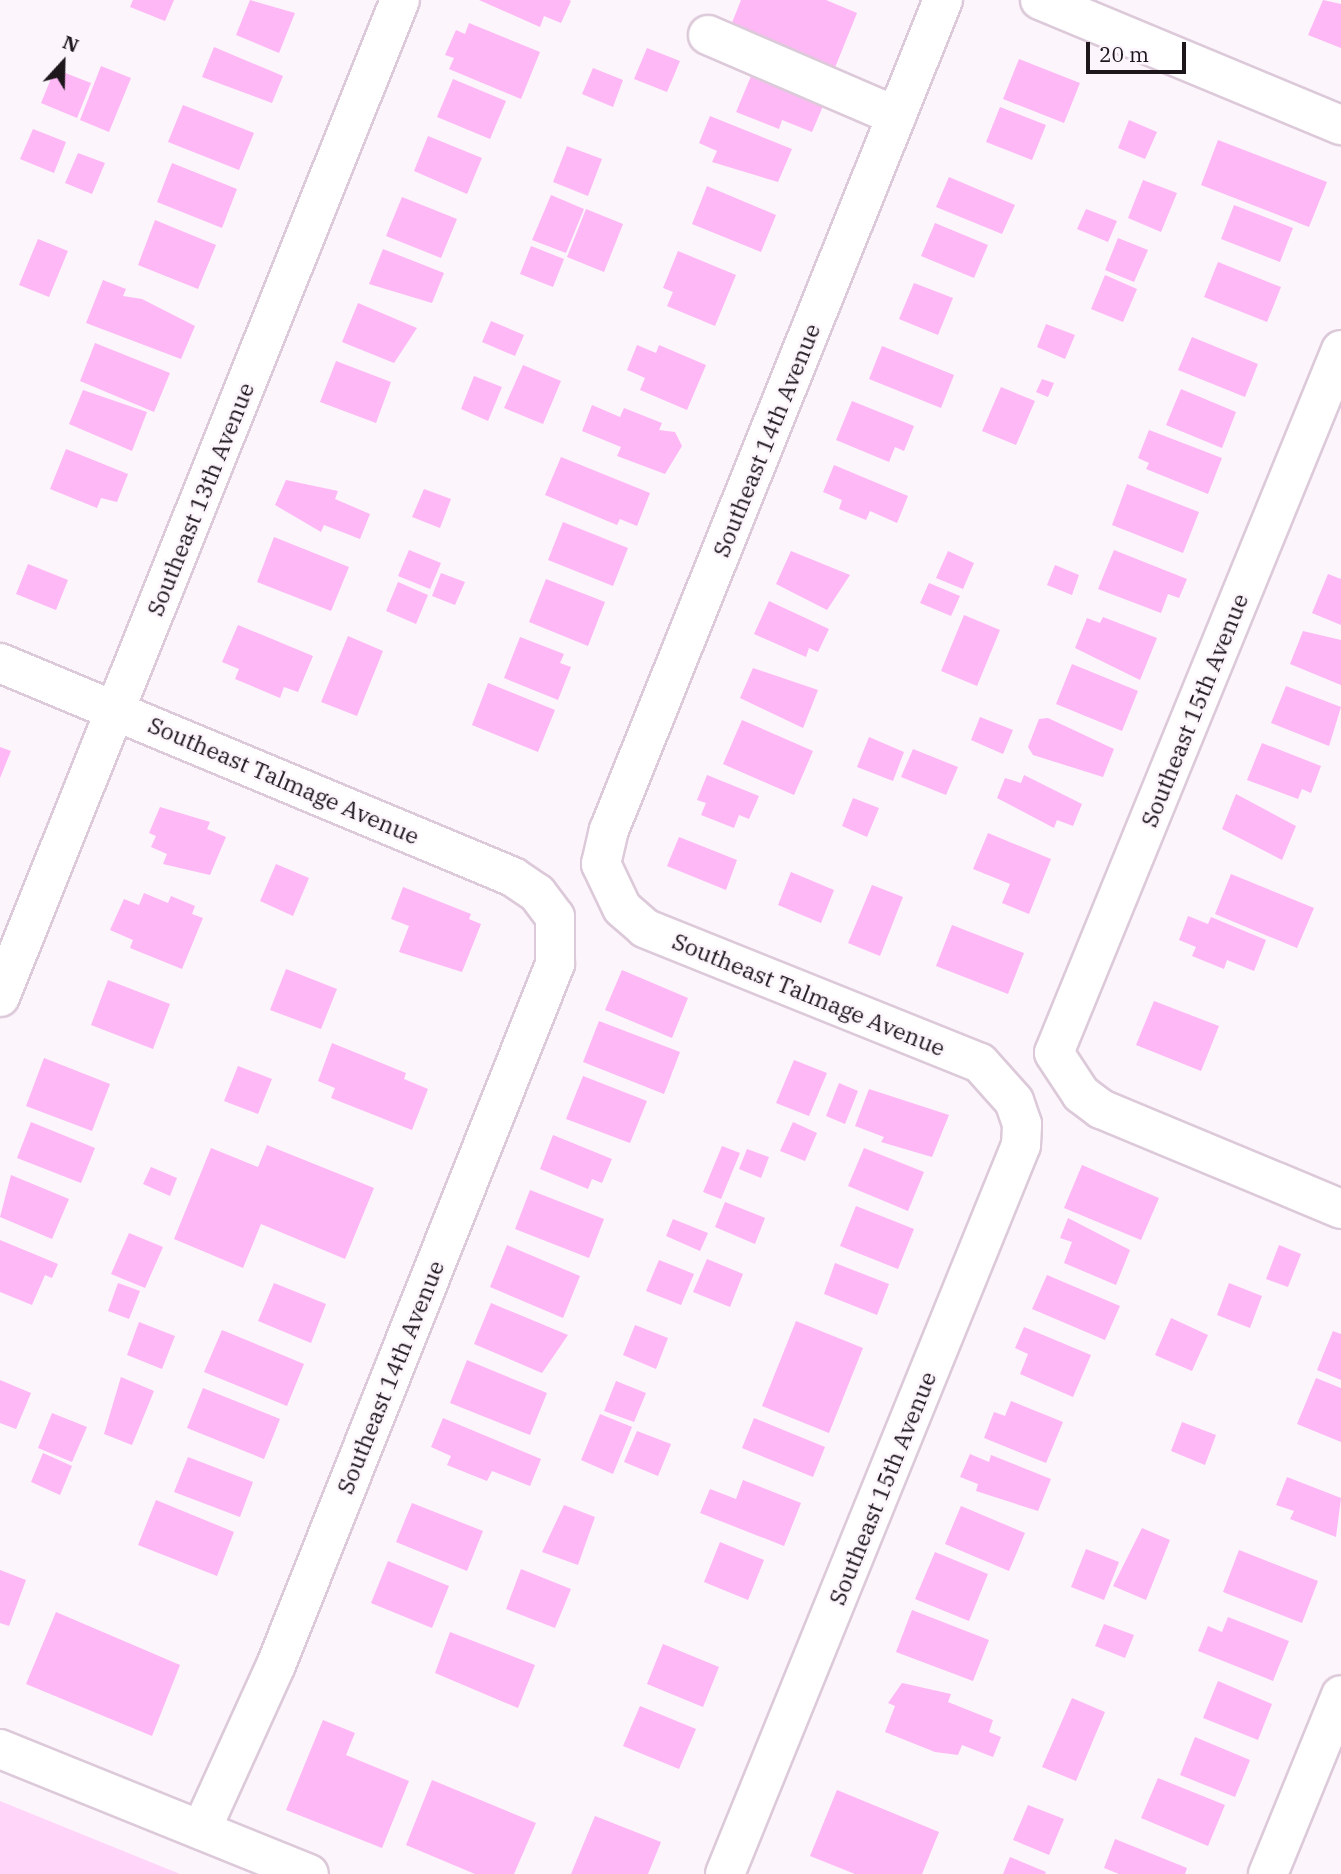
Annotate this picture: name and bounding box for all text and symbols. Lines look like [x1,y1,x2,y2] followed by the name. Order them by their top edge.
[28,28,98,98] north arrow
[1089,28,1189,72] scale bar
[59,30,82,57] text: N
[1099,40,1149,68] text: 20 m
[707,319,825,561] street label: Southeast 14th Avenue
[141,378,259,620] street label: Southeast 13th Avenue
[1135,589,1253,831] street label: Southeast 15th Avenue
[144,710,424,850] street label: Southeast Talmage Avenue
[669,927,949,1061] street label: Southeast Talmage Avenue
[331,1256,449,1498] street label: Southeast 14th Avenue
[823,1367,941,1609] street label: Southeast 15th Avenue

